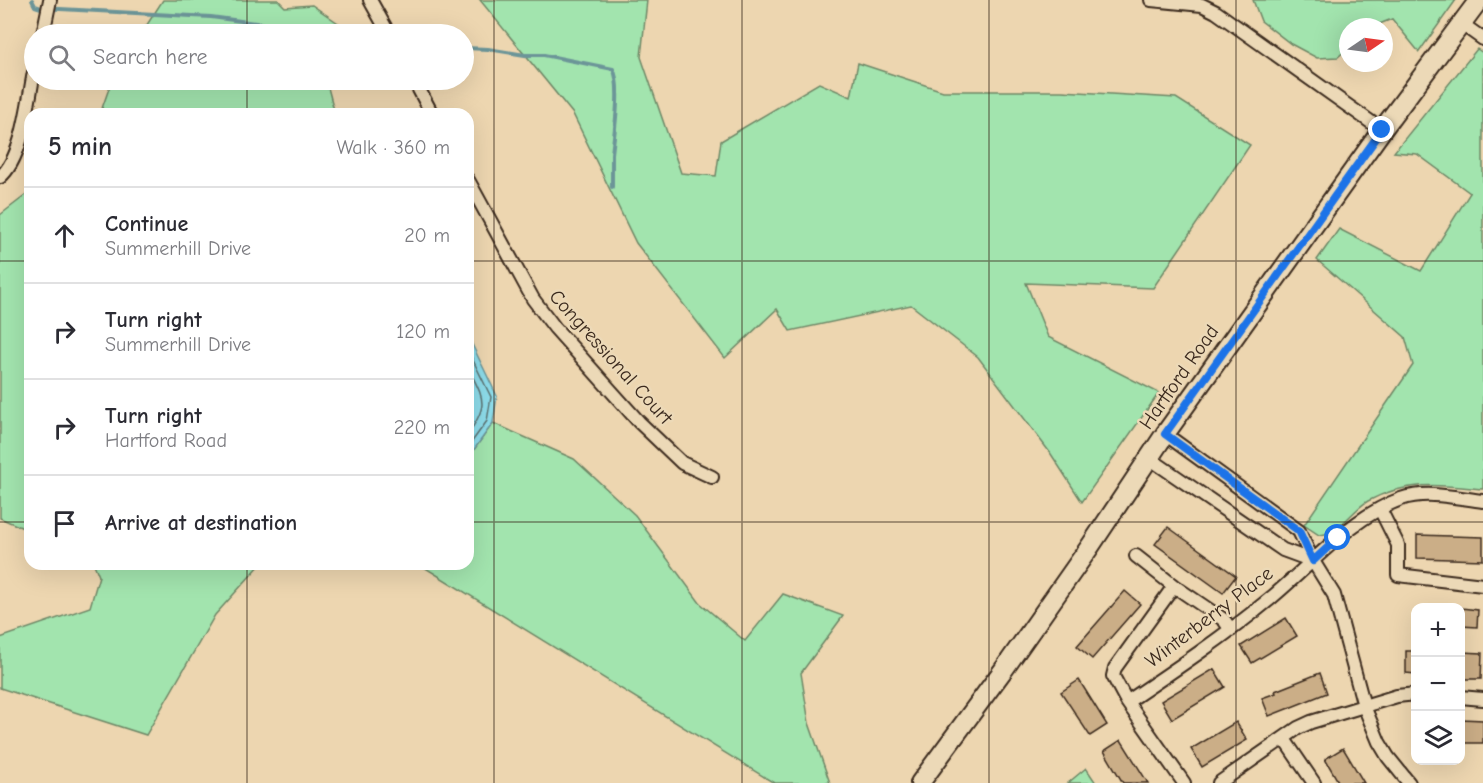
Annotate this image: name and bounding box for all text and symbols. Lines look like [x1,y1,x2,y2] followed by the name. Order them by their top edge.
[1339,18,1393,72] north arrow
[24,24,474,90] search box
[45,41,78,74] icon: search
[93,44,208,70] text: Search here
[1368,116,1394,142] route end
[48,132,112,162] text: 5 min
[336,136,450,159] text: Walk · 360 m
[105,211,188,237] text: Continue
[48,219,81,252] icon: ahead
[404,224,450,247] text: 20 m
[105,237,251,260] text: Summerhill Drive
[545,285,678,430] street label: Congressional Court
[105,307,202,333] text: Turn right
[48,315,81,348] icon: right
[396,320,450,343] text: 120 m
[1135,320,1223,434] street label: Hartford Road
[105,333,251,356] text: Summerhill Drive
[105,403,202,429] text: Turn right
[48,411,81,444] icon: right
[394,416,450,439] text: 220 m
[105,429,227,452] text: Hartford Road
[48,507,81,540] icon: arrive
[105,510,297,536] text: Arrive at destination
[1324,524,1350,550] route start
[1141,562,1277,672] street label: Winterberry Place
[1411,603,1465,765] map controls
[1411,603,1465,657] button: +
[1411,657,1465,711] button: −
[1411,711,1465,765] button: layers

